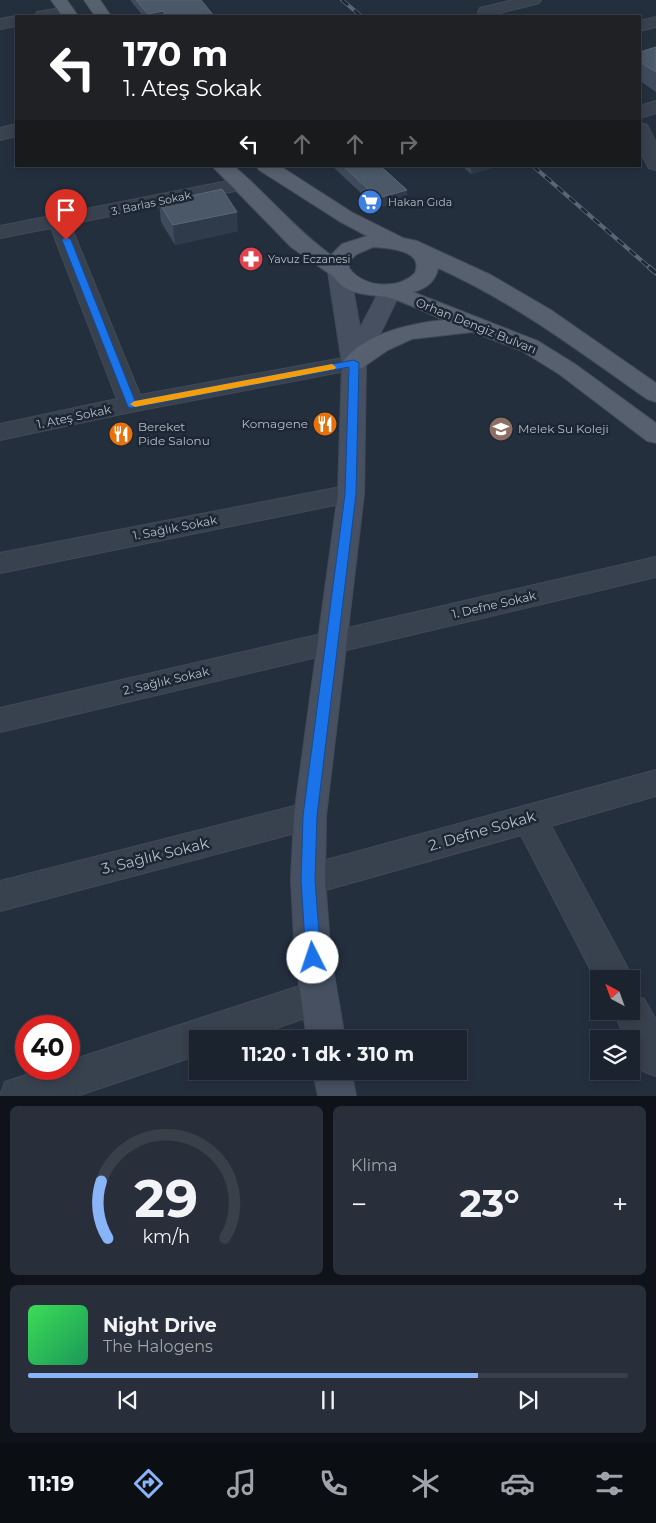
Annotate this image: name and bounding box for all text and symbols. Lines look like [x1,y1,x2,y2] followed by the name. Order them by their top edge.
[123,32,228,75] text: 170 m
[40,35,105,100] icon: left
[123,75,262,102] text: 1. Ateş Sokak
[235,130,263,158] icon: left
[288,130,316,158] icon: ahead
[341,130,369,158] icon: ahead
[394,130,422,158] icon: right
[110,188,193,218] street label: 3. Barlas Sokak
[45,189,87,240] pin
[357,189,383,215] supermarket icon: Hakan Gıda
[388,195,452,209] place label: Hakan Gıda
[52,196,80,224] icon: arrive
[238,246,264,272] pharmacy icon: Yavuz Eczanesi
[268,252,350,266] place label: Yavuz Eczanesi
[414,294,539,357] street label: Orhan Dengiz Bulvarı
[35,401,113,432] street label: 1. Ateş Sokak
[312,411,338,437] restaurant icon: Komagene
[242,416,308,431] place label: Komagene
[488,416,514,442] school or university icon: Melek Su Koleji
[138,419,210,448] place label: Bereket Pide Salonu
[108,421,134,447] restaurant icon: Bereket Pide Salonu
[518,421,609,436] place label: Melek Su Koleji
[131,512,219,543] street label: 1. Sağlık Sokak
[450,587,538,621] street label: 1. Defne Sokak
[121,663,211,698] street label: 2. Sağlık Sokak
[426,806,538,855] street label: 2. Defne Sokak
[99,833,211,878] street label: 3. Sağlık Sokak
[286,931,338,983] position arrow
[590,970,640,1020] north arrow
[590,970,640,1080] map controls
[15,1015,80,1080] speed limit sign: 40
[590,1030,640,1080] button: layers
[242,1043,414,1066] text: 11:20 · 1 dk · 310 m
[351,1156,397,1175] text: Klima
[135,1167,198,1230] text: 29
[459,1180,520,1227] text: 23°
[351,1187,367,1221] text: −
[612,1187,628,1221] text: +
[143,1226,190,1247] text: km/h
[103,1314,217,1337] text: Night Drive
[103,1337,213,1356] text: The Halogens
[114,1386,142,1414] icon: previous
[314,1386,342,1414] icon: pause
[514,1386,542,1414] icon: next
[131,1466,166,1501] icon: directions
[224,1466,259,1501] icon: music
[316,1466,351,1501] icon: phone
[408,1466,443,1501] icon: climate
[500,1466,535,1501] icon: car
[592,1466,627,1501] icon: filters
[29,1470,74,1497] text: 11:19

